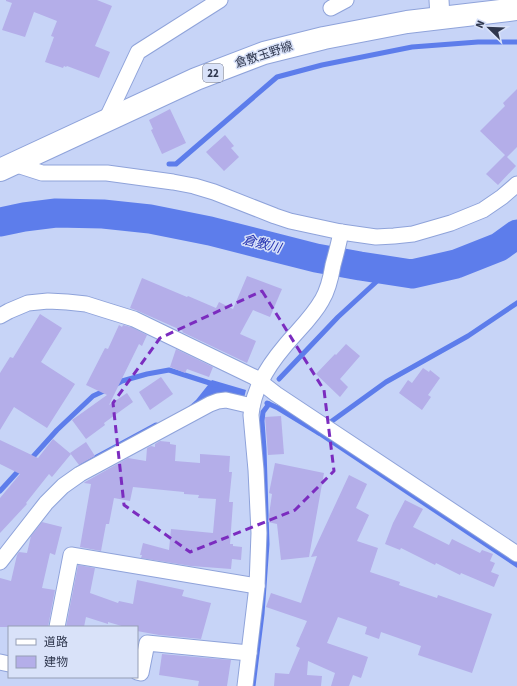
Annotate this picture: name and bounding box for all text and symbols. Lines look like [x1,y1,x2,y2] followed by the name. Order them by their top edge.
[469,8,509,48] north arrow
[472,18,489,31] text: N
[233,38,295,72] street label: 倉敷玉野線
[203,64,223,82] road number: 22
[241,231,285,258] water label: 倉敷川
[8,626,138,678] legend
[44,634,68,651] text: 道路
[44,654,68,671] text: 建物

